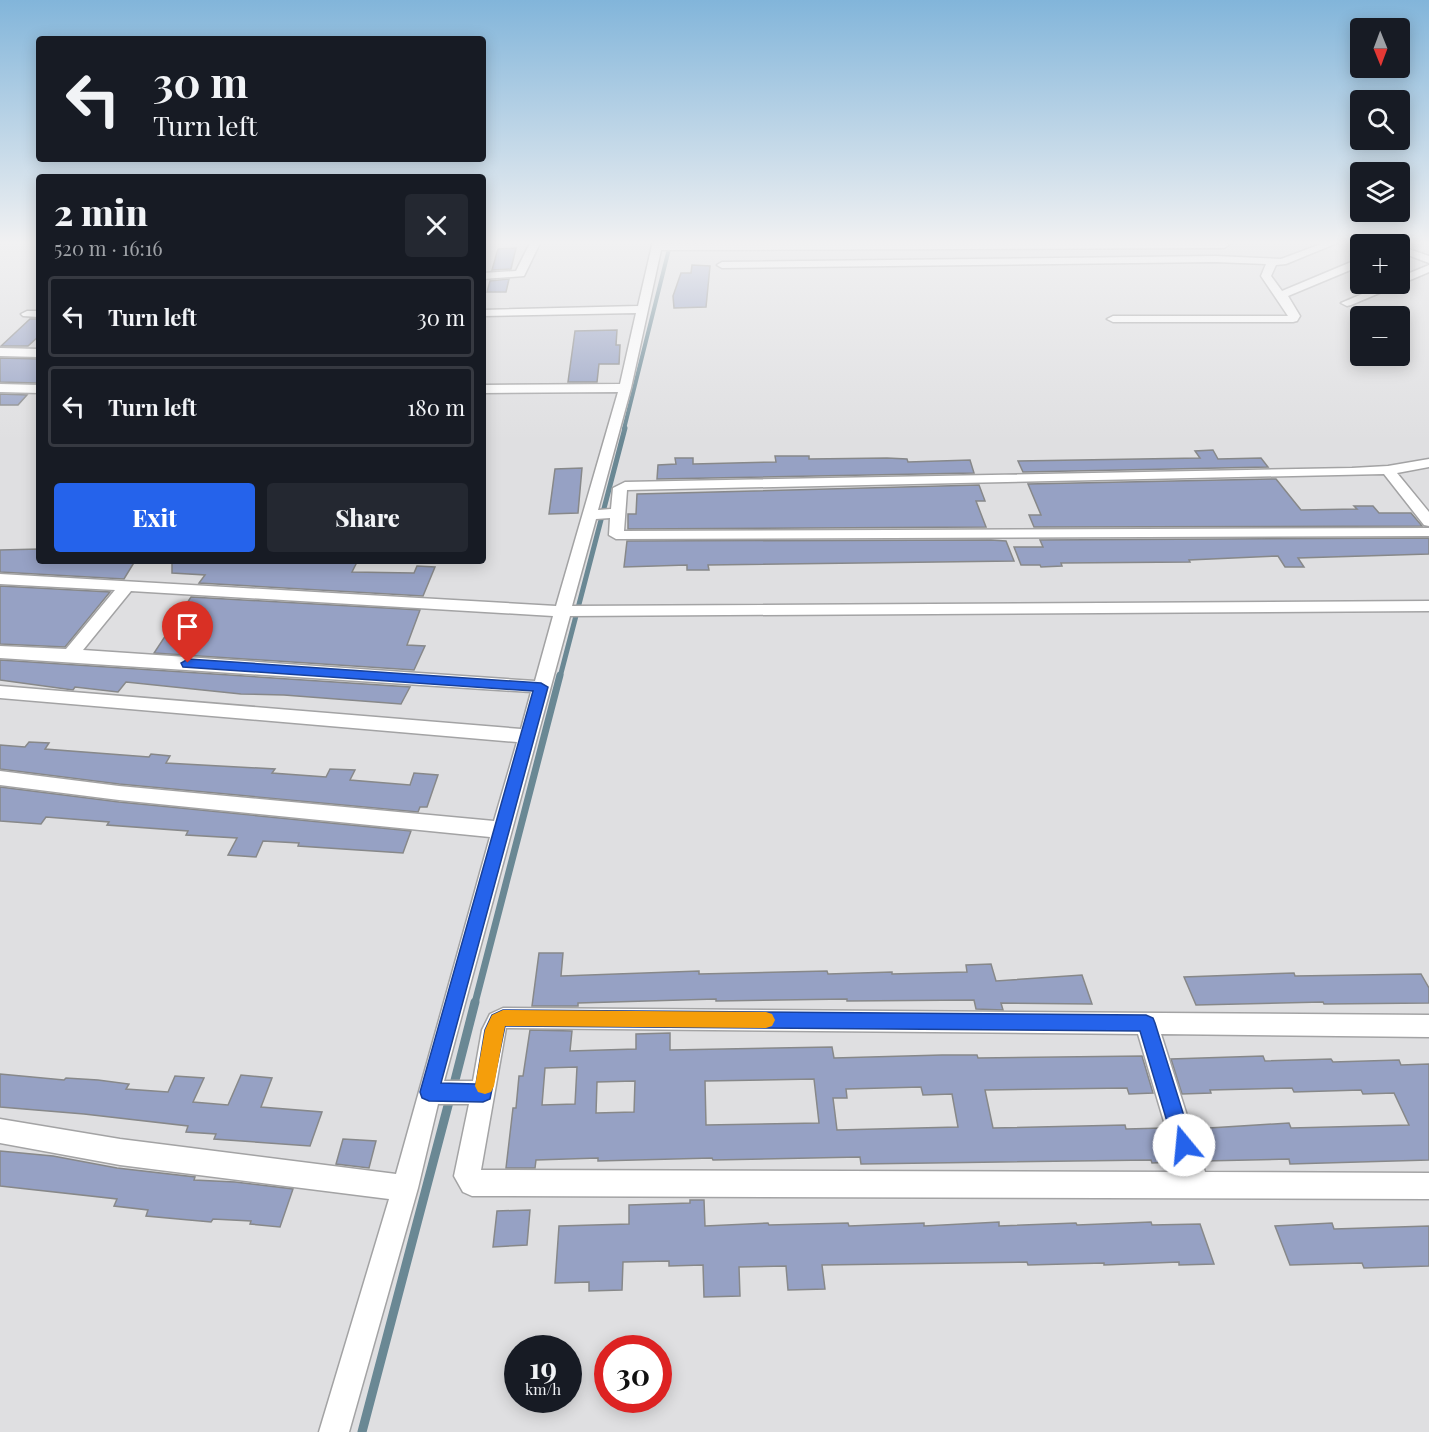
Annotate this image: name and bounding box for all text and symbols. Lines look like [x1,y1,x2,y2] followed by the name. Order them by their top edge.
[1350,18,1410,78] north arrow
[1350,18,1410,366] map controls
[153,53,248,109] text: 30 m
[54,60,132,138] icon: left
[1350,90,1410,150] button: search
[153,107,257,143] text: Turn left
[1350,162,1410,222] button: layers
[54,187,148,235] text: 2 min
[405,194,468,257] button: close
[54,234,163,261] text: 520 m · 16:16
[1350,234,1410,294] button: +
[57,300,90,333] icon: left
[108,302,197,332] text: Turn left
[417,302,465,332] text: 30 m
[1350,306,1410,366] button: −
[57,390,90,423] icon: left
[108,392,197,422] text: Turn left
[407,392,465,422] text: 180 m
[54,483,255,552] button: Exit
[267,483,468,552] button: Share
[162,601,213,663] pin
[171,610,204,643] icon: arrive
[1152,1113,1216,1177] position arrow
[594,1335,672,1413] speed limit sign: 30
[529,1347,557,1387] text: 19
[525,1379,561,1399] text: km/h

